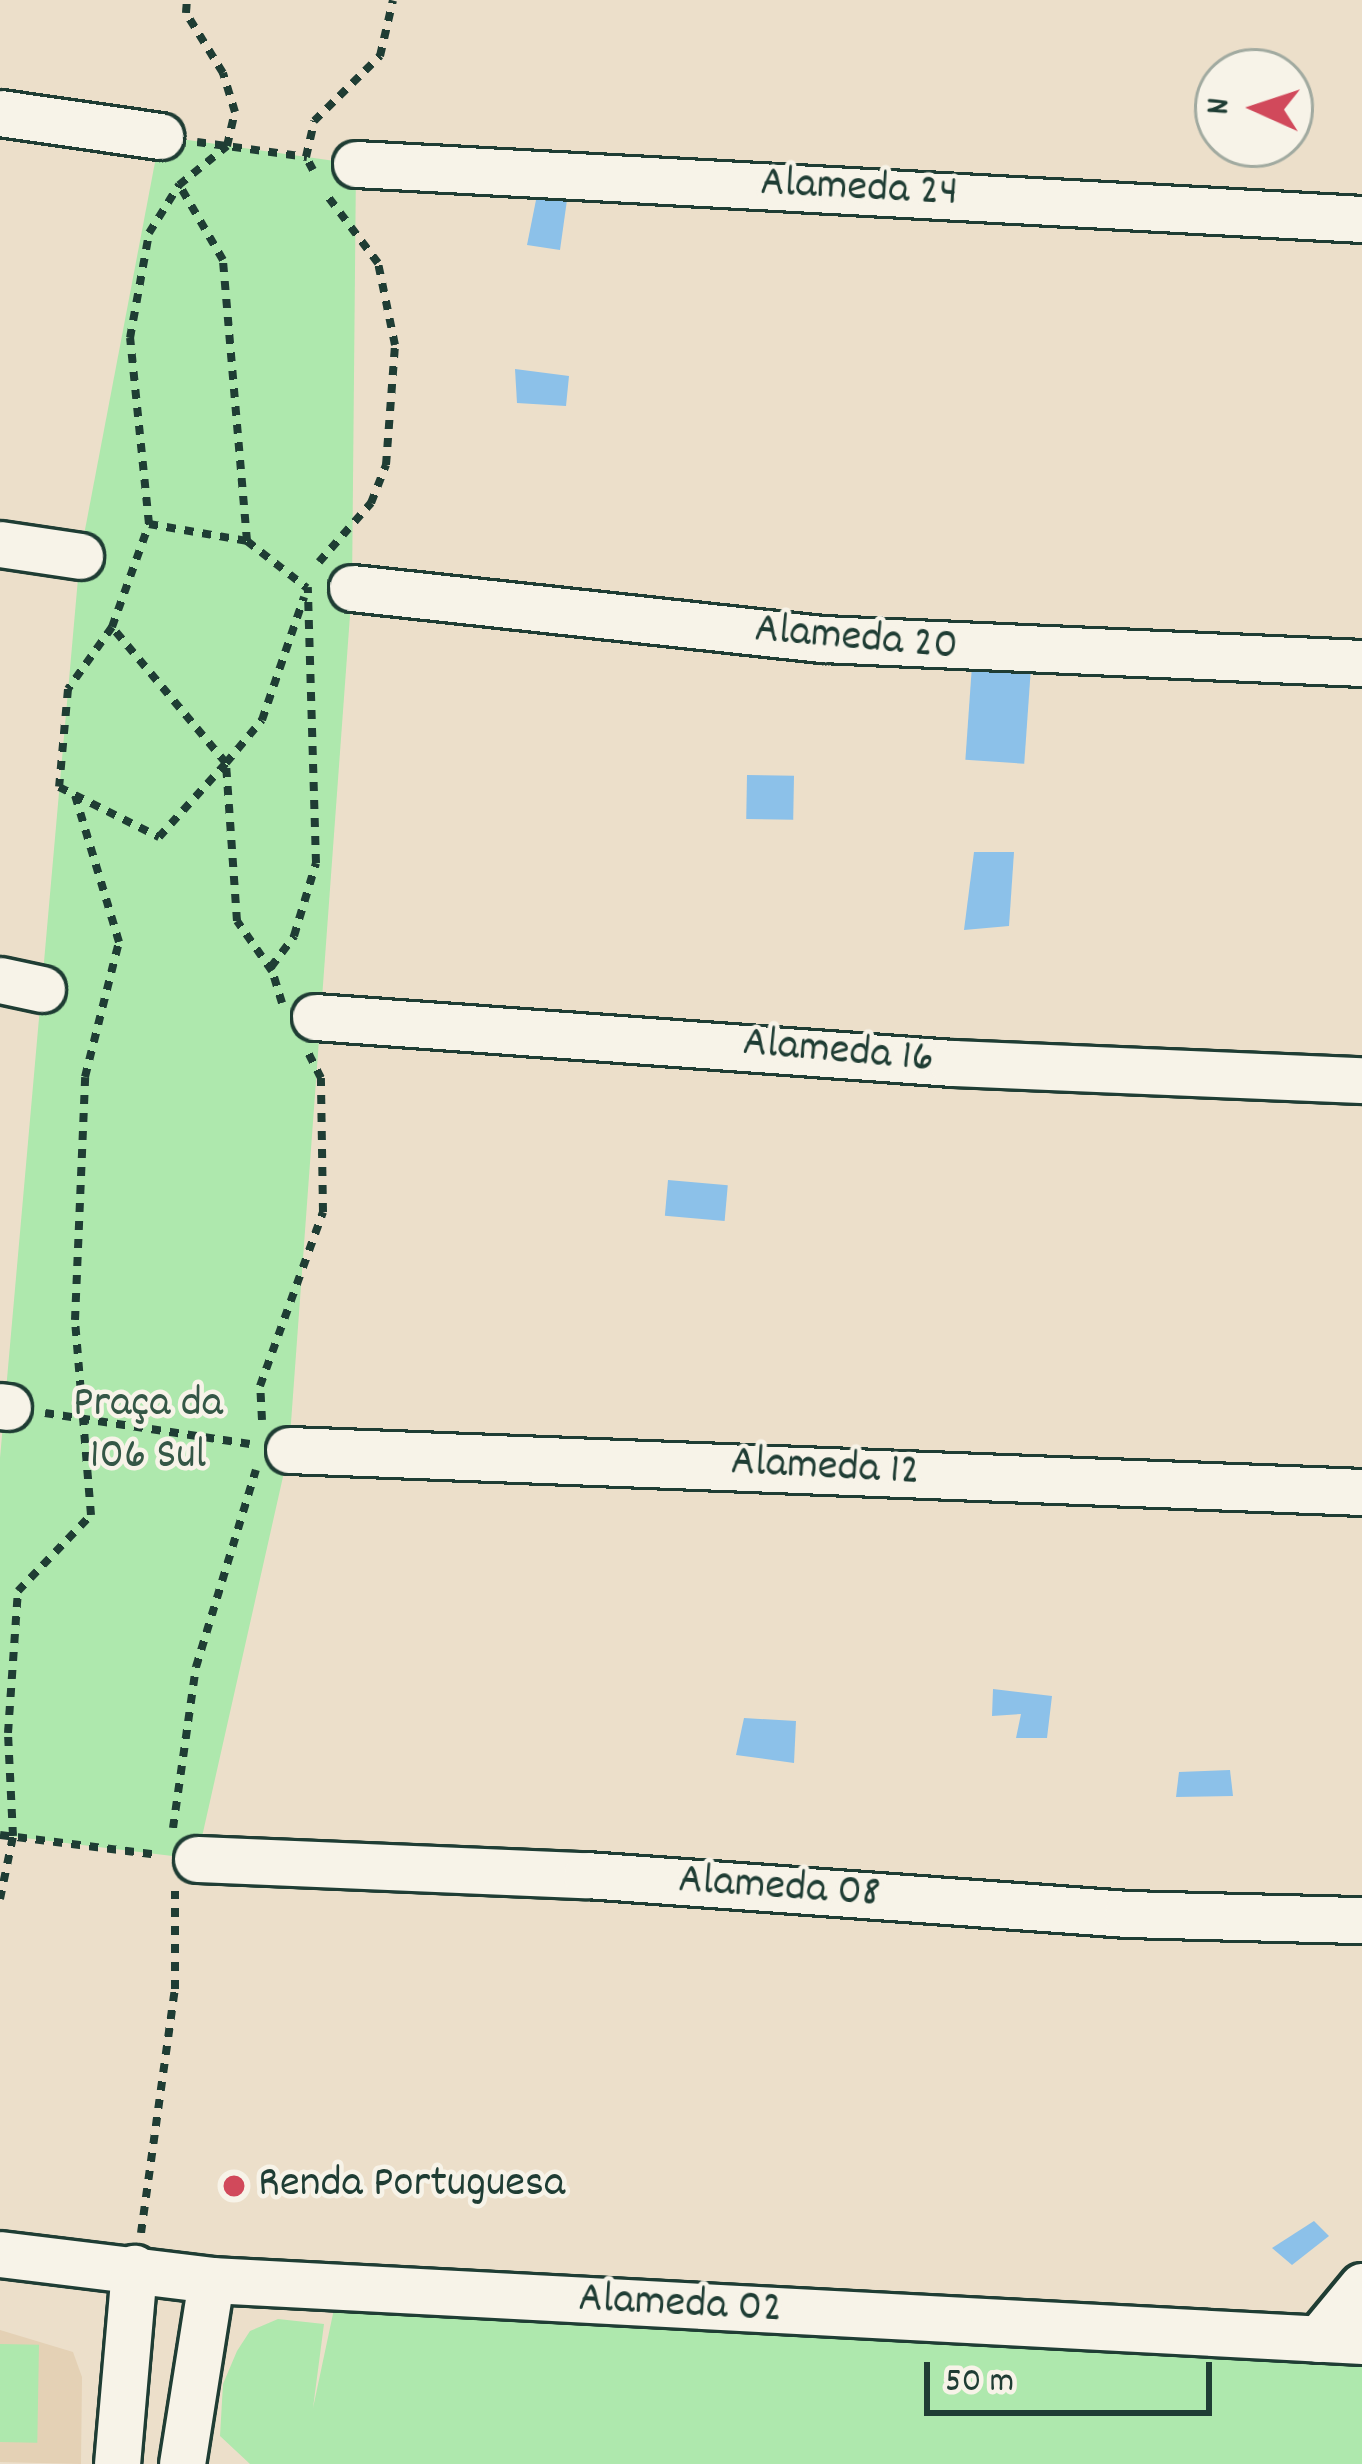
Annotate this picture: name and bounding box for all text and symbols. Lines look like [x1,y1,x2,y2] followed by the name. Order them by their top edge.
[1194,48,1314,168] north arrow
[1197,97,1244,116] text: N
[759,158,959,222] street label: Alameda 24
[752,604,960,676] street label: Alameda 20
[740,1018,936,1088] street label: Alameda 16
[73,1379,223,1485] park label: Praça da 106 Sul
[729,1437,921,1501] street label: Alameda 12
[676,1855,882,1923] street label: Alameda 08
[258,2159,565,2213] place label: Renda Portuguesa
[221,2173,247,2199] marker: Renda Portuguesa
[577,2274,783,2338] street label: Alameda 02
[930,2338,1218,2412] scale bar
[945,2357,1014,2409] text: 50 m

